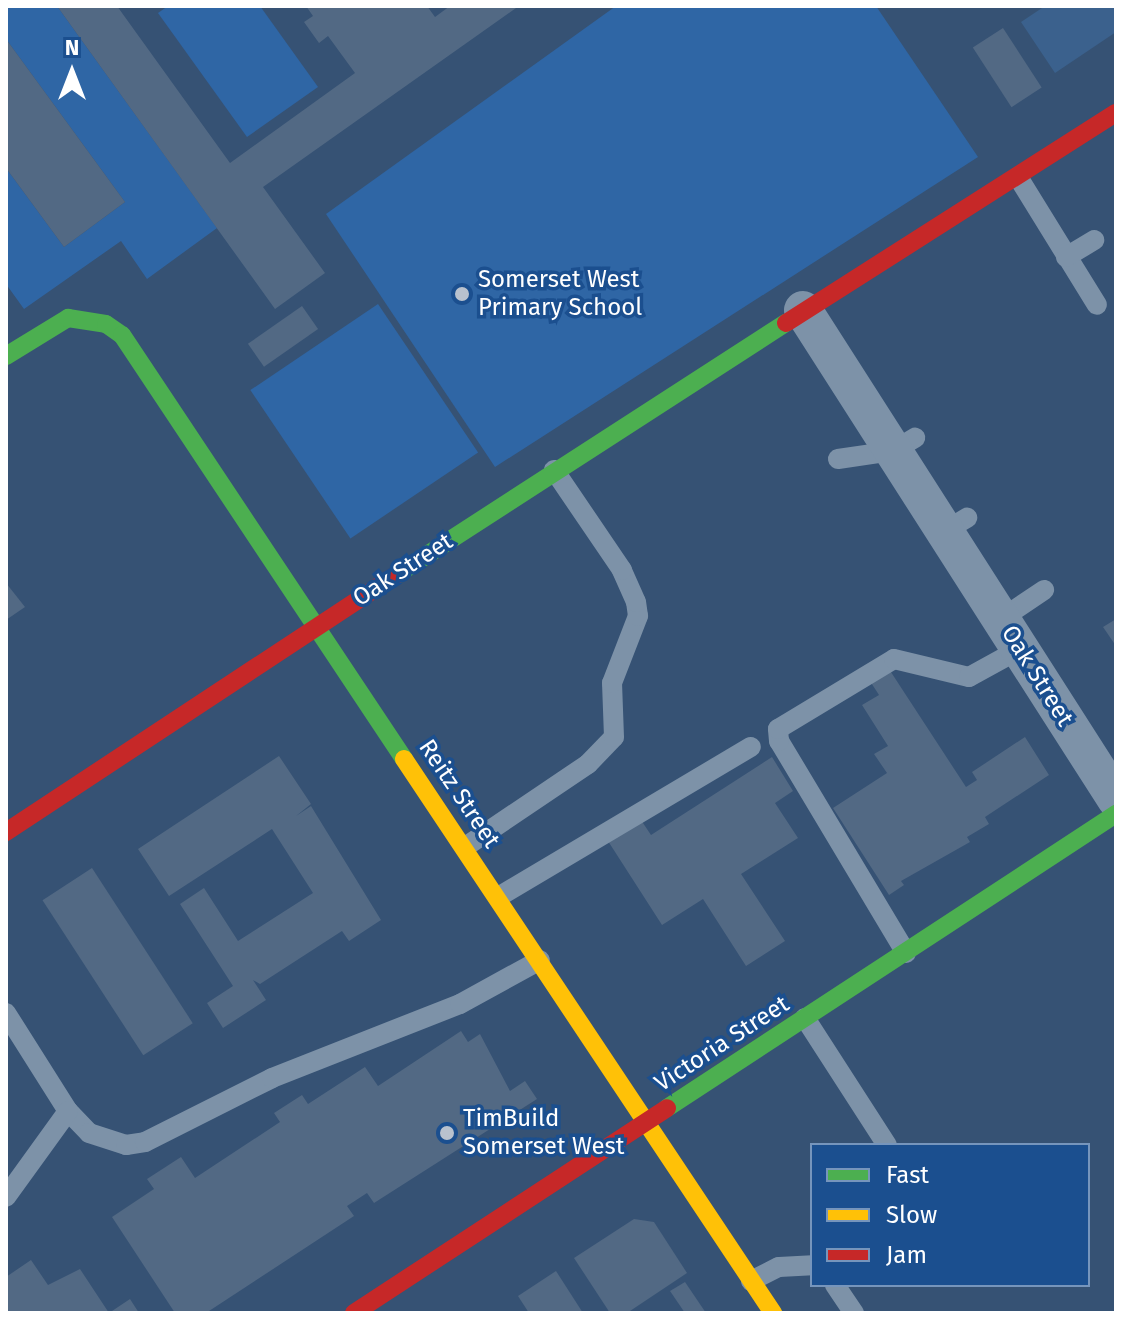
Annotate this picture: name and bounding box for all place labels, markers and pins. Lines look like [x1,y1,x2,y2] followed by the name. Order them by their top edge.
[478,266,642,322] place label: Somerset West Primary School
[453,285,471,303] marker: Somerset West Primary School
[463,1105,624,1161] place label: TimBuild Somerset West
[438,1124,456,1142] marker: TimBuild Somerset West

